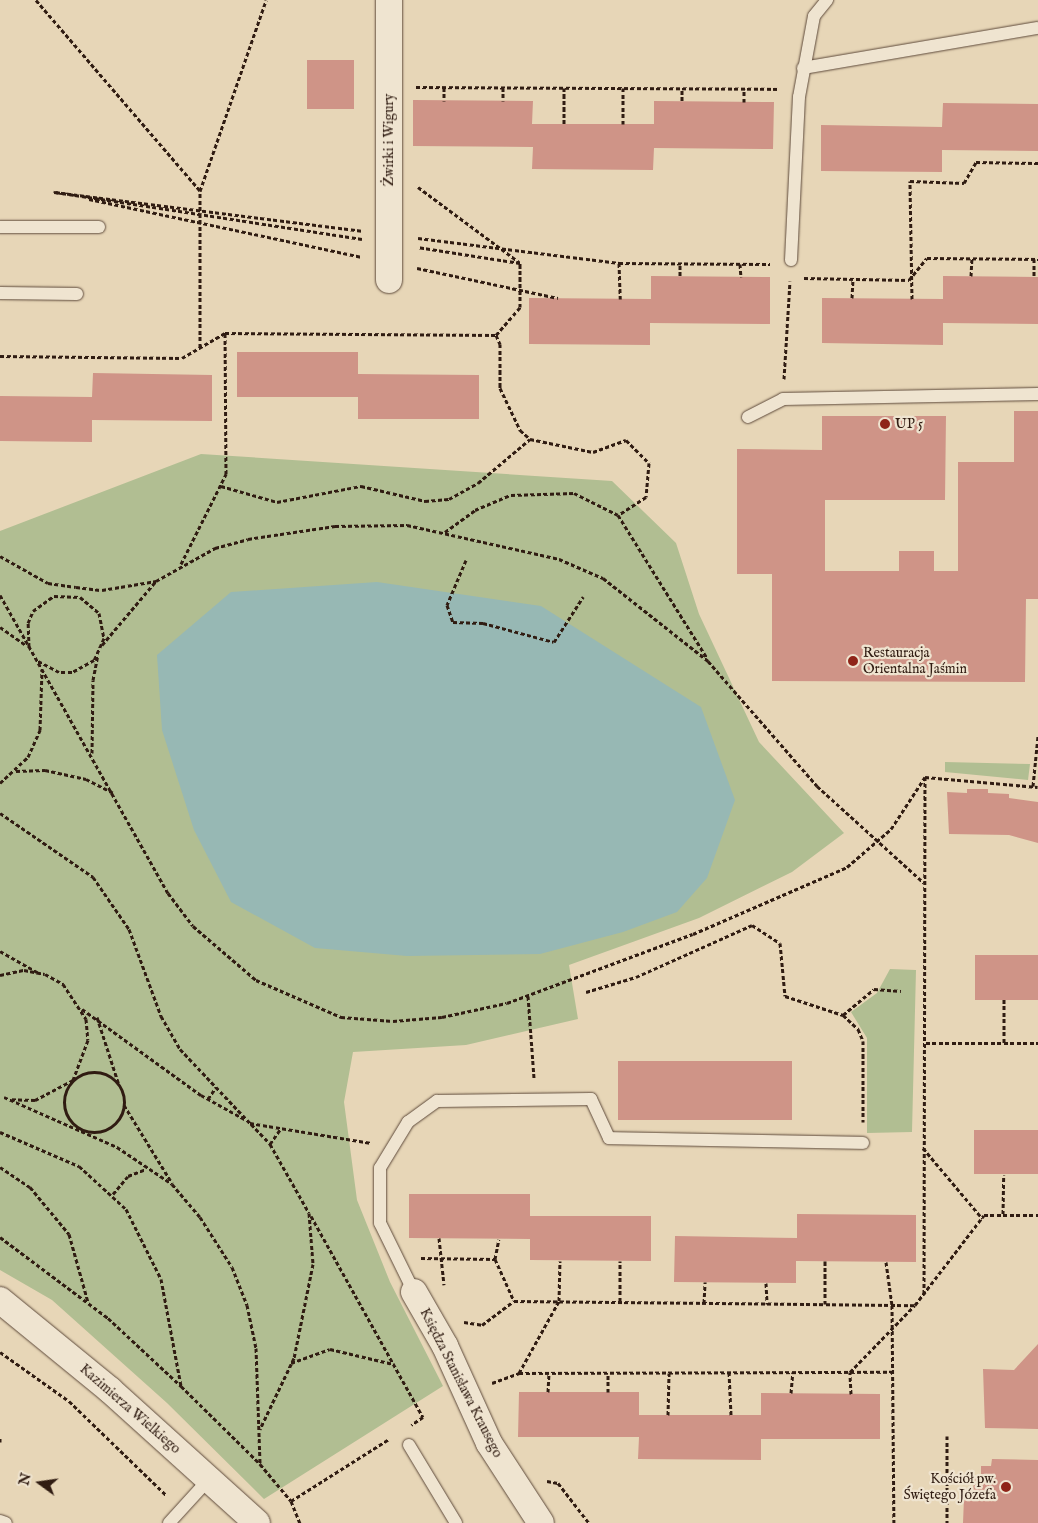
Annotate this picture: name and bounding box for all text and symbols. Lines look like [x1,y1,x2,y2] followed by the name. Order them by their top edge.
[381,94,397,186] street label: Żwirki i Wigury
[895,416,923,432] place label: UP 5
[879,418,891,430] marker: UP 5
[863,645,967,678] place label: Restauracja Orientalna Jaśmin
[847,655,859,667] marker: Restauracja Orientalna Jaśmin
[416,1306,506,1460] street label: Księdza Stanisława Krausego
[76,1361,184,1457] street label: Kazimierza Wielkiego
[15,1458,65,1508] north arrow
[15,1471,36,1487] text: N
[903,1471,996,1504] place label: Kościół pw. Świętego Józefa
[1000,1481,1012,1493] marker: Kościół pw. Świętego Józefa

